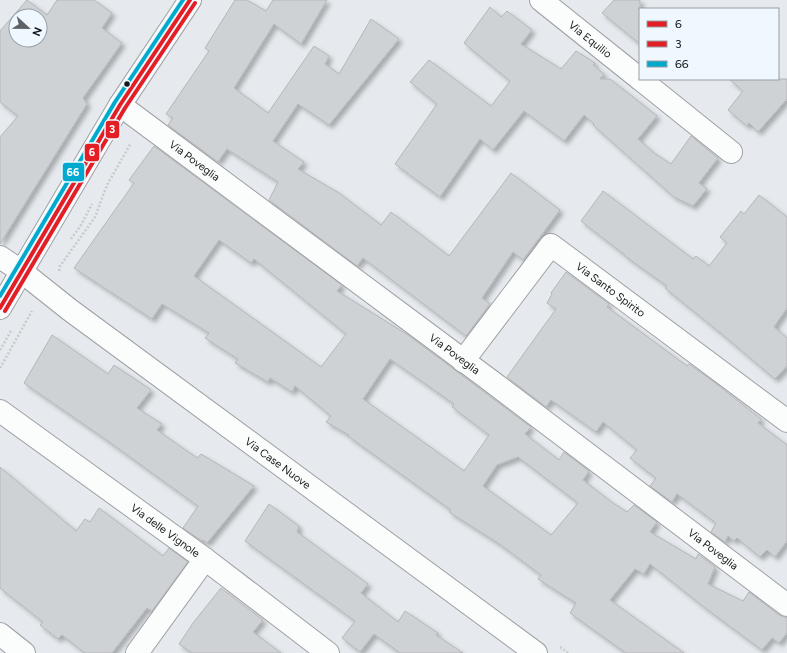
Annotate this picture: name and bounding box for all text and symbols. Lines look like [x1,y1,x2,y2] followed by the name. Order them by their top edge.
[8,8,48,48] north arrow
[639,8,779,80] legend
[675,17,682,31] text: 6
[566,18,614,60] street label: Via Equilio
[29,25,44,38] text: N
[675,37,682,51] text: 3
[675,57,689,71] text: 66
[122,79,132,89] unlabelled marker
[105,120,120,139] line badge: 3
[109,123,115,136] text: 3
[167,137,222,184] street label: Via Poveglia
[84,143,100,162] line badge: 6
[89,146,96,159] text: 6
[62,162,85,182] line badge: 66
[67,166,80,179] text: 66
[573,259,648,319] street label: Via Santo Spirito
[427,331,482,377] street label: Via Poveglia
[242,435,313,492] street label: Via Case Nuove
[128,501,203,560] street label: Via delle Vignole
[685,526,741,572] street label: Via Poveglia

